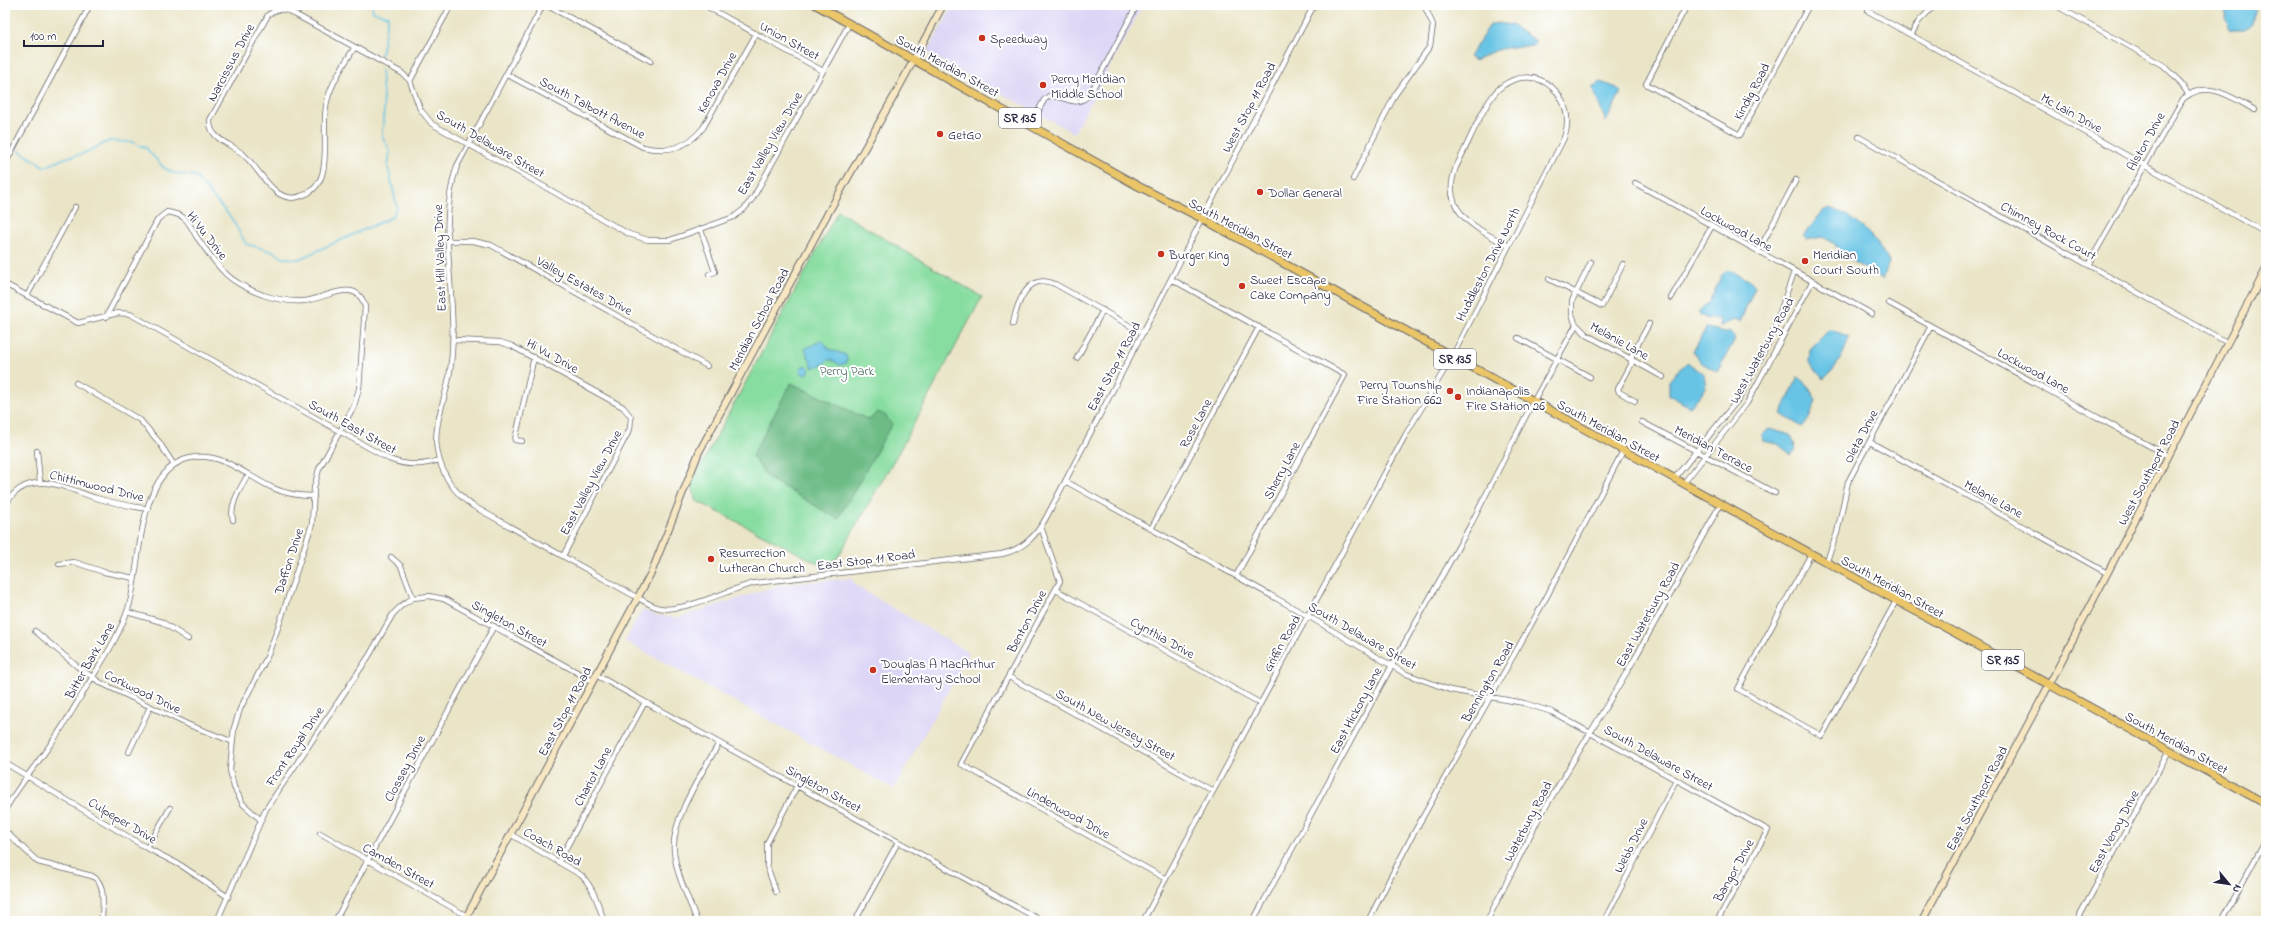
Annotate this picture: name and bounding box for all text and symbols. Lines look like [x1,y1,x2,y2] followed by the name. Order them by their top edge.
[756,17,823,66] street label: Union Street
[203,20,260,105] street label: Narcissus Drive
[24,22,103,48] scale bar
[30,28,57,46] text: 100 m
[892,30,1003,103] street label: South Meridian Street
[990,30,1047,50] place label: Speedway
[977,33,987,43] marker: Speedway
[693,48,742,117] street label: Kenova Drive
[1218,59,1281,156] street label: West Stop 11 Road
[1729,59,1776,124] street label: Kindig Road
[1051,70,1125,104] place label: Perry Meridian Middle School
[536,72,649,144] street label: South Talbott Avenue
[1038,80,1048,90] marker: Perry Meridian Middle School
[733,88,809,200] street label: East Valley View Drive
[2037,89,2106,138] street label: Mc Lain Drive
[433,106,548,183] street label: South Delaware Street
[999,108,1041,128] road number: SR 135
[2122,109,2170,175] street label: Alston Drive
[948,126,981,145] place label: GetGo
[935,129,945,139] marker: GetGo
[1267,184,1342,203] place label: Dollar General
[1255,187,1265,197] marker: Dollar General
[1185,194,1296,265] street label: South Meridian Street
[1996,197,2100,267] street label: Chimney Rock Court
[1697,202,1776,257] street label: Lockwood Lane
[429,204,453,312] street label: East Hill Valley Drive
[1451,204,1525,325] street label: Huddleston Drive North
[182,208,232,264] street label: Hi Vu Drive
[1168,246,1229,266] place label: Burger King
[1813,246,1879,280] place label: Meridian Court South
[1156,249,1166,259] marker: Burger King
[532,252,636,321] street label: Valley Estates Drive
[1800,256,1810,266] marker: Meridian Court South
[724,265,795,374] street label: Meridian School Road
[1250,271,1331,306] place label: Sweet Escape Cake Company
[1237,281,1247,291] marker: Sweet Escape Cake Company
[1725,294,1801,408] street label: West Waterbury Road
[1586,317,1652,365] street label: Melanie Lane
[1083,318,1146,415] street label: East Stop 11 Road
[523,334,582,379] street label: Hi Vu Drive
[1994,344,2073,399] street label: Lockwood Lane
[1434,349,1476,369] road number: SR 135
[820,362,875,382] park label: Perry Park
[1356,376,1443,410] place label: Perry Township Fire Station 662
[1465,382,1545,416] place label: Indianapolis Fire Station 26
[1445,386,1455,396] marker: Perry Township Fire Station 662
[1453,392,1463,402] marker: Indianapolis Fire Station 26
[305,395,400,460] street label: South East Street
[1175,395,1217,452] street label: Rose Lane
[1553,395,1664,468] street label: South Meridian Street
[1839,406,1883,467] street label: Oleta Drive
[2113,416,2185,529] street label: West Southport Road
[1671,421,1756,478] street label: Meridian Terrace
[556,427,628,539] street label: East Valley View Drive
[1259,438,1306,503] street label: Sherry Lane
[48,466,146,507] street label: Chittimwood Drive
[1960,475,2026,523] street label: Melanie Lane
[269,526,309,598] street label: Daffon Drive
[719,544,805,578] place label: Resurrection Lutheran Church
[816,545,917,576] street label: East Stop 11 Road
[1837,551,1948,624] street label: South Meridian Street
[706,554,716,564] marker: Resurrection Lutheran Church
[1612,558,1686,671] street label: East Waterbury Road
[1002,587,1052,657] street label: Benton Drive
[467,596,551,654] street label: Singleton Street
[1305,598,1420,675] street label: South Delaware Street
[1259,611,1306,676] street label: Griffin Road
[1126,613,1198,665] street label: Cynthia Drive
[60,619,120,703] street label: Bitter Bark Lane
[1457,637,1520,727] street label: Bennington Road
[1982,650,2024,670] road number: SR 135
[880,655,996,690] place label: Douglas A MacArthur Elementary School
[534,663,597,760] street label: East Stop 11 Road
[1325,664,1388,758] street label: East Hickory Lane
[868,665,878,675] marker: Douglas A MacArthur Elementary School
[101,666,184,719] street label: Corkwood Drive
[1051,684,1179,767] street label: South New Jersey Street
[261,703,330,792] street label: Front Royal Drive
[2121,707,2232,780] street label: South Meridian Street
[1600,720,1717,797] street label: South Delaware Street
[380,732,432,806] street label: Clossey Drive
[1942,742,2013,854] street label: East Southport Road
[570,743,617,810] street label: Chariot Lane
[781,761,865,819] street label: Singleton Street
[1499,778,1559,866] street label: Waterbury Road
[1023,783,1114,844] street label: Lindenwood Drive
[2084,787,2145,877] street label: East Venoy Drive
[84,793,160,849] street label: Culpeper Drive
[1609,815,1653,877] street label: Webb Drive
[520,823,585,872] street label: Coach Road
[1709,836,1760,907] street label: Bangor Drive
[359,839,438,894] street label: Camden Street
[2209,864,2249,904] north arrow
[2228,881,2246,895] text: N

